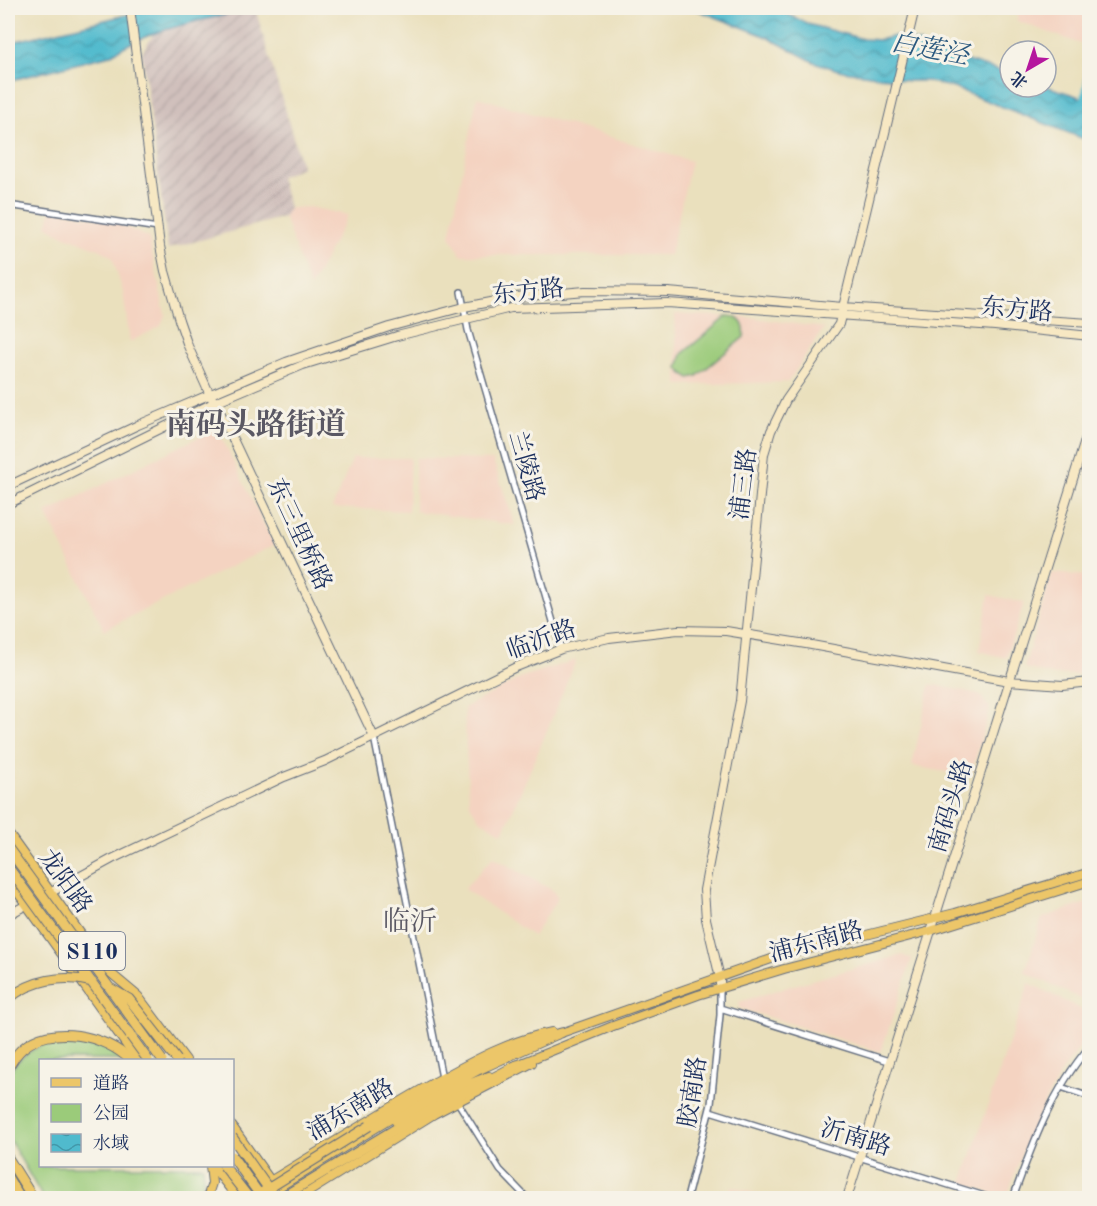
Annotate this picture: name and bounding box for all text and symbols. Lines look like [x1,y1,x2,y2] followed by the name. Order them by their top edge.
[889,28,973,71] water label: 白莲泾
[998,39,1058,99] north arrow
[1007,68,1031,92] text: 北
[491,274,565,309] street label: 东方路
[980,293,1054,326] street label: 东方路
[166,408,346,441] district label: 南码头路街道
[504,428,549,504] street label: 兰陵路
[726,447,761,521] street label: 浦三路
[262,474,337,594] street label: 东三里桥路
[503,614,580,664] street label: 临沂路
[924,756,977,856] street label: 南码头路
[34,844,98,918] street label: 龙阳路
[383,907,437,936] district label: 临沂
[766,916,866,967] street label: 浦东南路
[59,932,125,970] road number: S110
[674,1054,711,1130] street label: 胶南路
[39,1059,234,1167] legend
[93,1073,129,1093] text: 道路
[302,1073,398,1146] street label: 浦东南路
[93,1104,129,1123] text: 公园
[817,1114,894,1161] street label: 沂南路
[93,1133,129,1153] text: 水域

